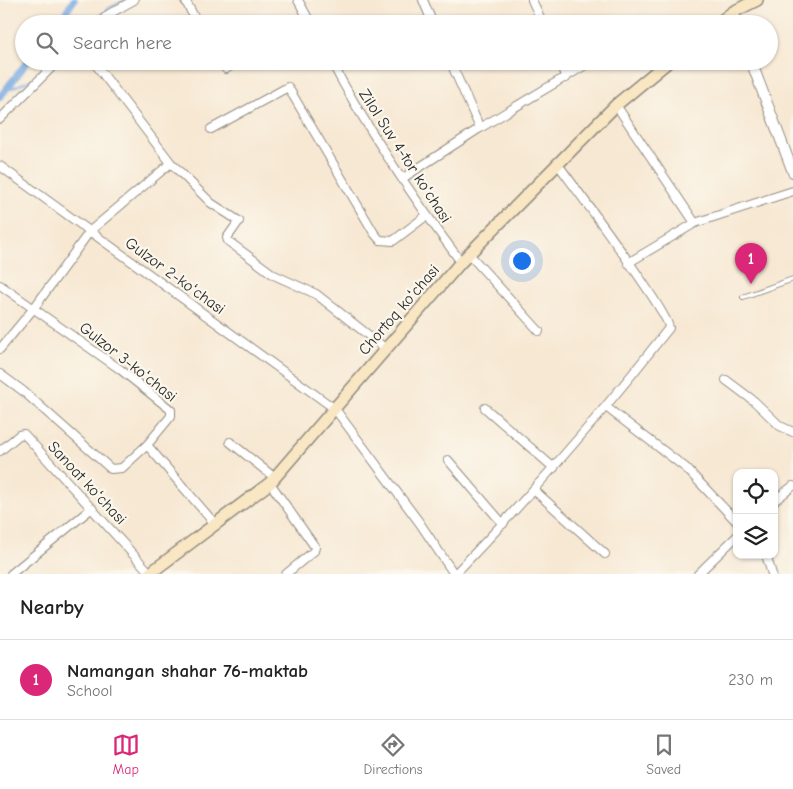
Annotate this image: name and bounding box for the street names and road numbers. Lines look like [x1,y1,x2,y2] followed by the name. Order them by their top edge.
[355,86,455,226] street label: Zilol Suv 4-tor koʻchasi
[122,234,228,318] street label: Gulzor 2-koʻchasi
[355,261,443,359] street label: Chortoq koʻchasi
[76,318,180,406] street label: Gulzor 3-koʻchasi
[44,438,130,528] street label: Sanoat koʻchasi

